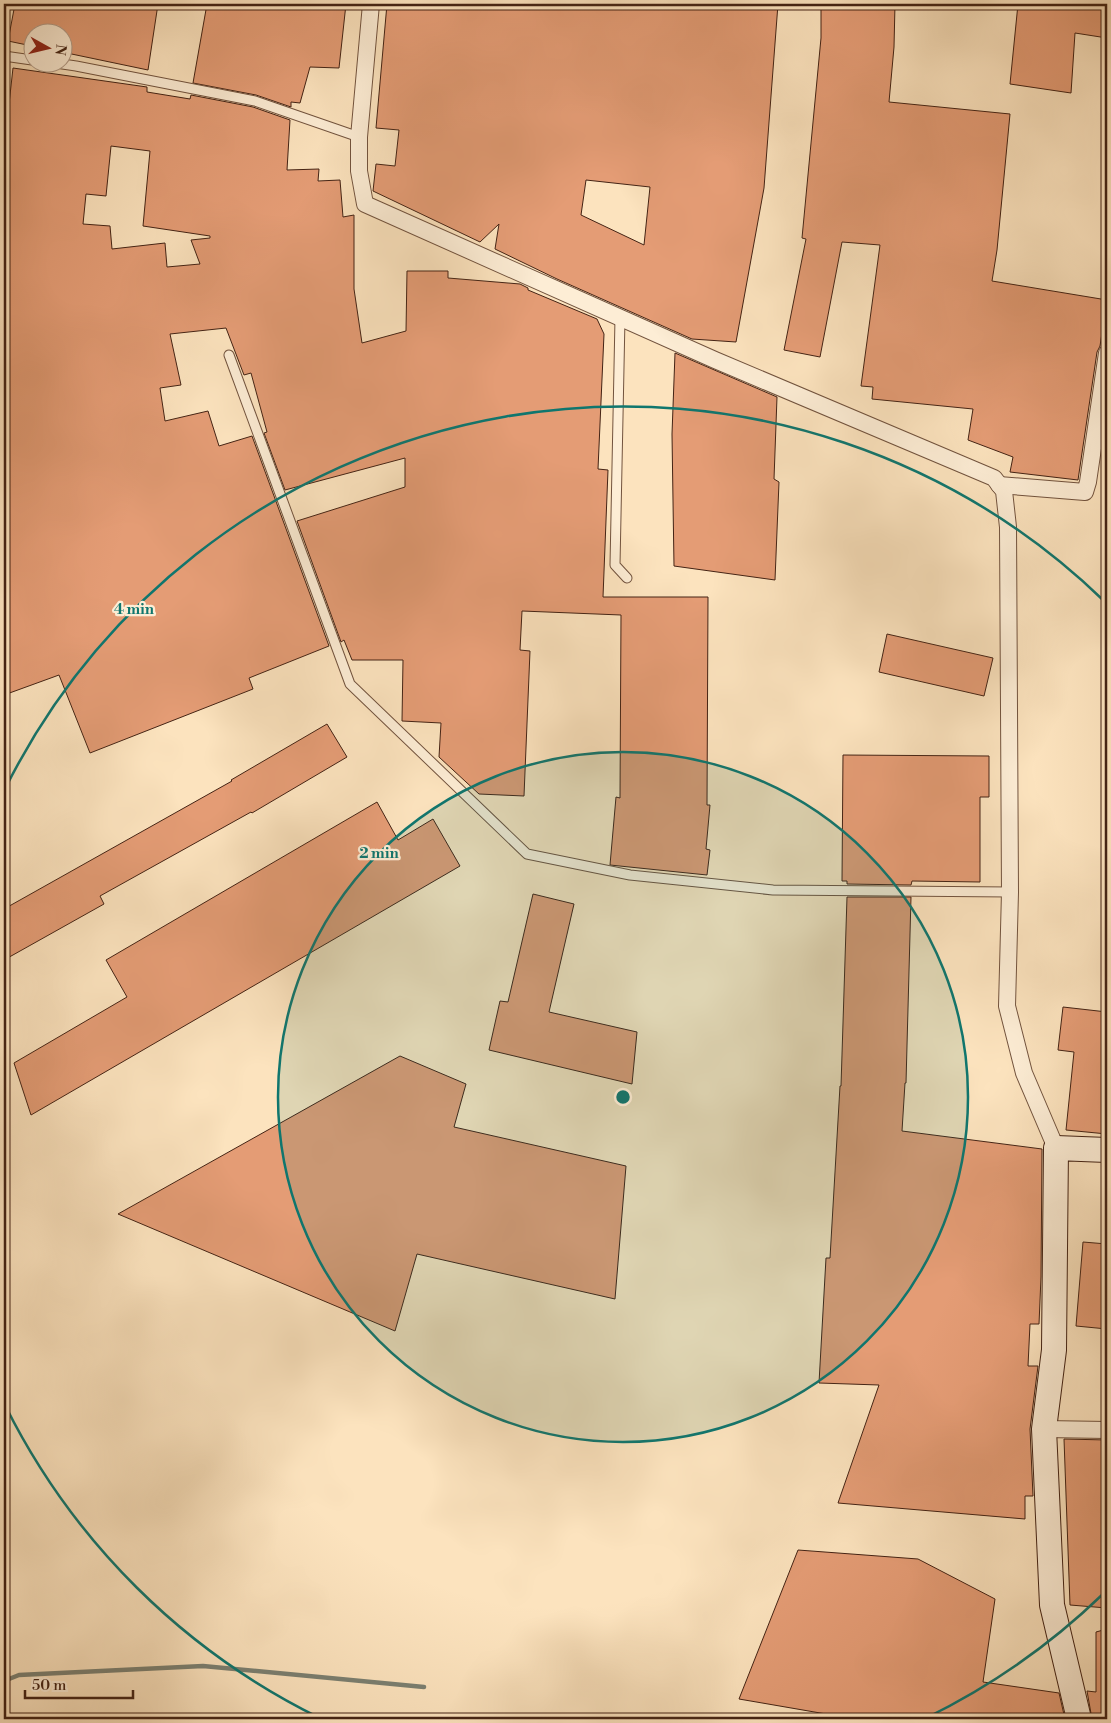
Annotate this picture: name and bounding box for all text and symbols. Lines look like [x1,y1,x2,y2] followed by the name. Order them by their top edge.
[22,22,72,72] north arrow
[50,43,70,56] text: N
[114,600,155,619] text: 4 min
[359,844,399,863] text: 2 min
[614,1088,632,1106] centre of rings
[25,1668,132,1700] scale bar
[32,1676,66,1695] text: 50 m

